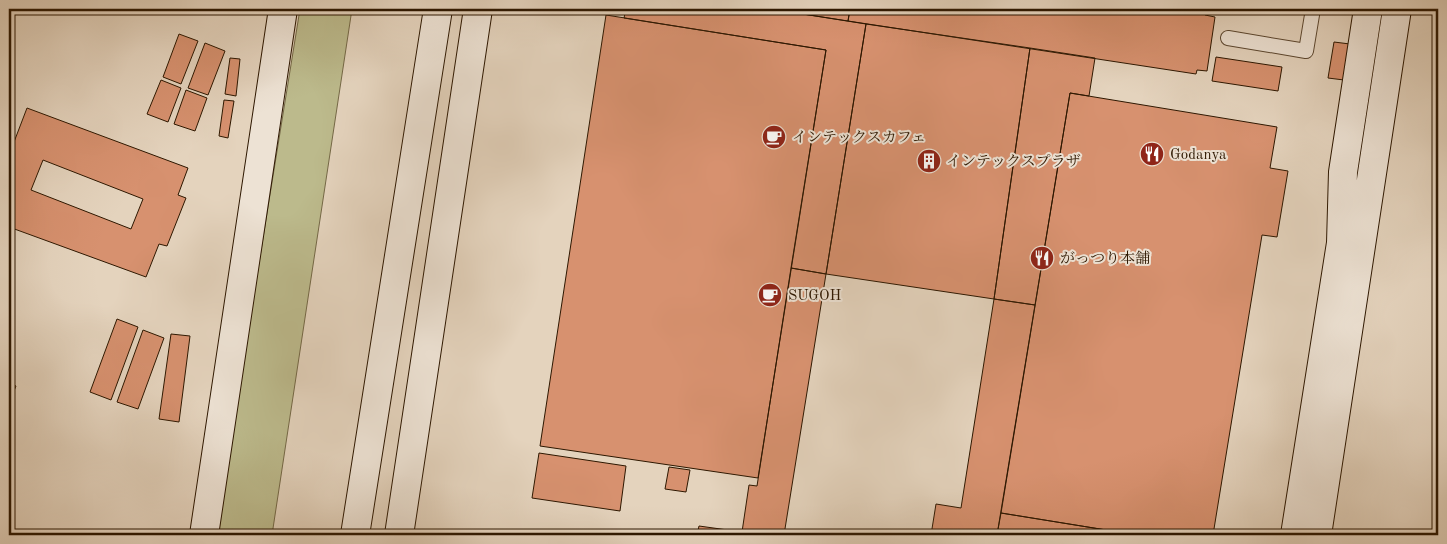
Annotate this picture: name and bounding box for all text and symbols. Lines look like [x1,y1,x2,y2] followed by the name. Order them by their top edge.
[761,124,787,150] cafe icon: インテックスカフェ
[792,130,926,146] place label: インテックスカフェ
[1139,141,1165,167] restaurant icon: Godanya
[916,148,942,174] building icon: インテックスプラザ
[1170,148,1227,163] place label: Godanya
[946,153,1081,170] place label: インテックスプラザ
[1029,245,1055,271] restaurant icon: がっつり本舗
[1060,250,1150,267] place label: がっつり本舗
[757,282,783,308] cafe icon: SUGOH
[788,289,842,304] place label: SUGOH

